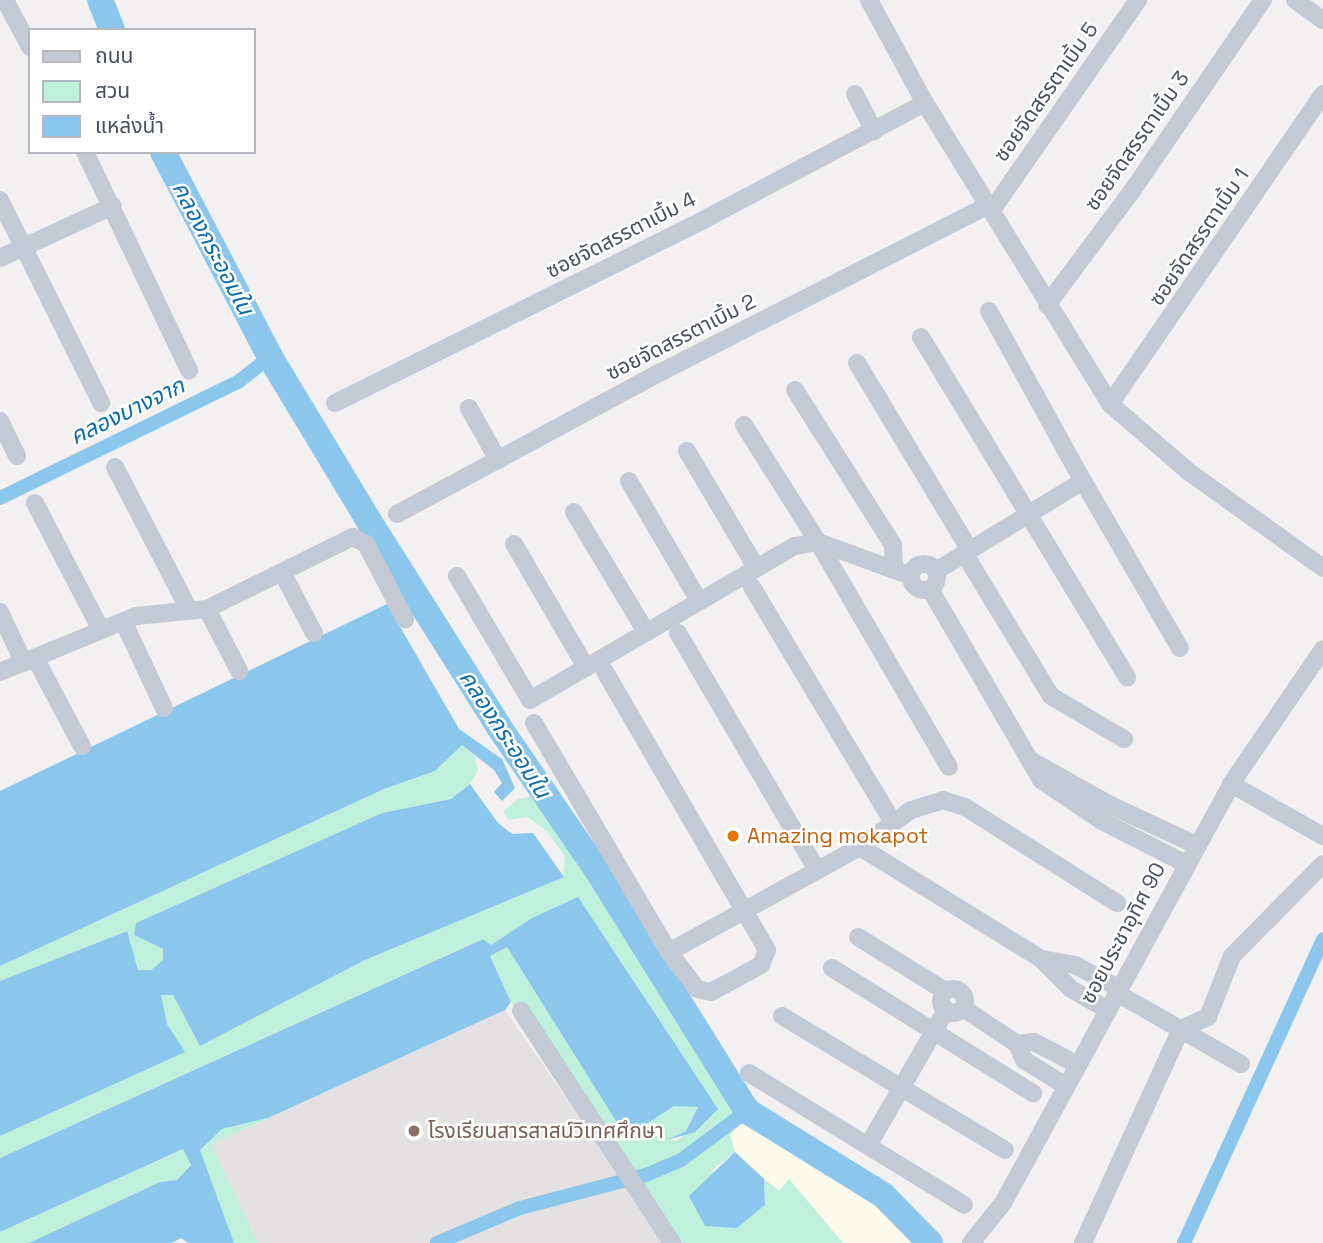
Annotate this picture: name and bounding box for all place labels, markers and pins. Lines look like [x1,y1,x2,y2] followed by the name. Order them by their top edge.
[747,823,928,849] place label: Amazing mokapot
[725,828,741,844] marker: Amazing mokapot
[428,1118,664,1144] place label: โรงเรียนสารสาสน์วิเทศศึกษา
[406,1123,422,1139] marker: โรงเรียนสารสาสน์วิเทศศึกษา

